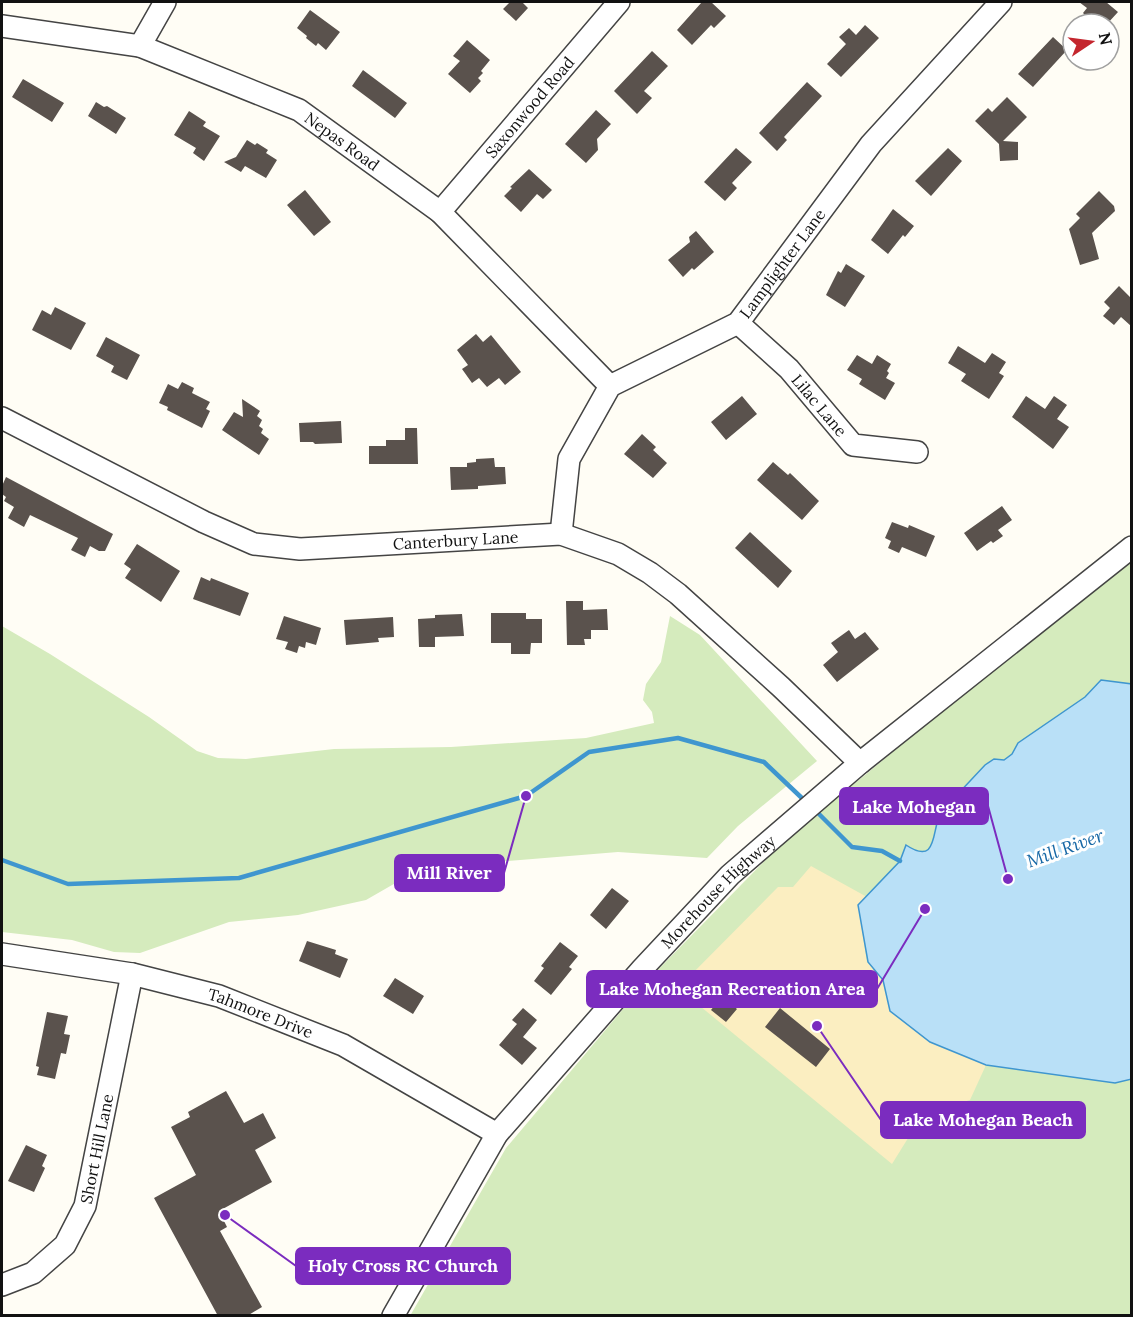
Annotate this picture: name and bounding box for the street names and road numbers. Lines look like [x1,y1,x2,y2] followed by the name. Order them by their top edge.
[481,52,579,162] street label: Saxonwood Road
[301,107,384,175] street label: Nepas Road
[735,204,830,322] street label: Lamplighter Lane
[788,370,852,441] street label: Lilac Lane
[392,526,519,554] street label: Canterbury Lane
[657,830,780,952] street label: Morehouse Highway
[206,984,316,1042] street label: Tahmore Drive
[76,1092,118,1205] street label: Short Hill Lane

